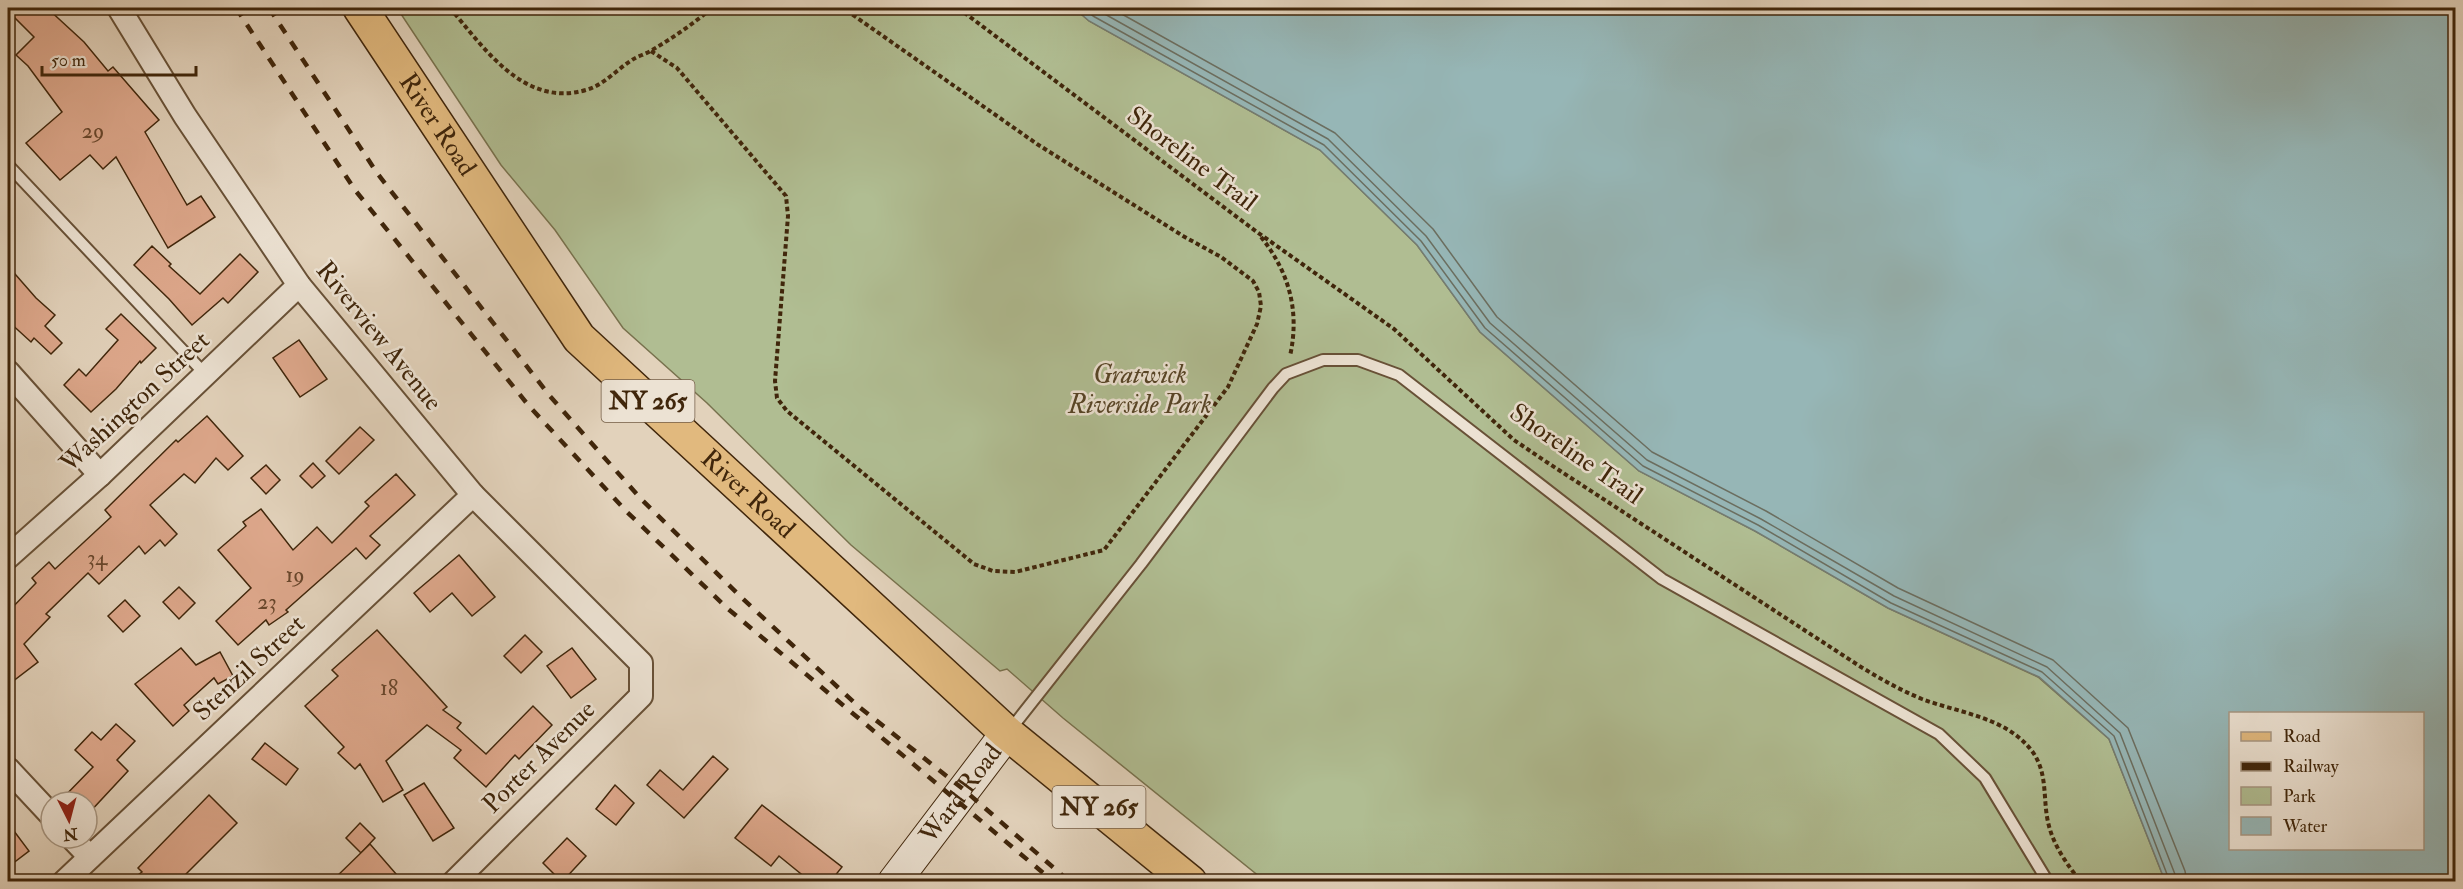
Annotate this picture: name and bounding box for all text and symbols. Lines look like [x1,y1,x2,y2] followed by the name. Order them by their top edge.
[42,39,196,77] scale bar
[51,49,86,72] text: 50 m
[392,67,483,182] street label: River Road
[1121,100,1264,219] street label: Shoreline Trail
[82,117,104,145] house number: 29
[309,255,449,417] street label: Riverview Avenue
[53,325,216,480] street label: Washington Street
[1067,359,1212,421] park label: Gratwick Riverside Park
[602,380,694,422] road number: NY 265
[1503,396,1649,512] street label: Shoreline Trail
[694,443,802,545] street label: River Road
[87,544,108,572] house number: 34
[285,561,305,589] house number: 19
[257,588,277,616] house number: 23
[186,608,312,728] street label: Stenzil Street
[380,674,398,702] house number: 18
[476,694,602,820] street label: Porter Avenue
[2229,712,2424,850] legend
[2283,725,2321,748] text: Road
[912,737,1009,851] street label: Ward Road
[2283,755,2340,778] text: Railway
[2283,785,2316,808] text: Park
[1052,786,1146,828] road number: NY 265
[39,790,99,850] north arrow
[2282,815,2327,838] text: Water
[62,823,80,845] text: N

